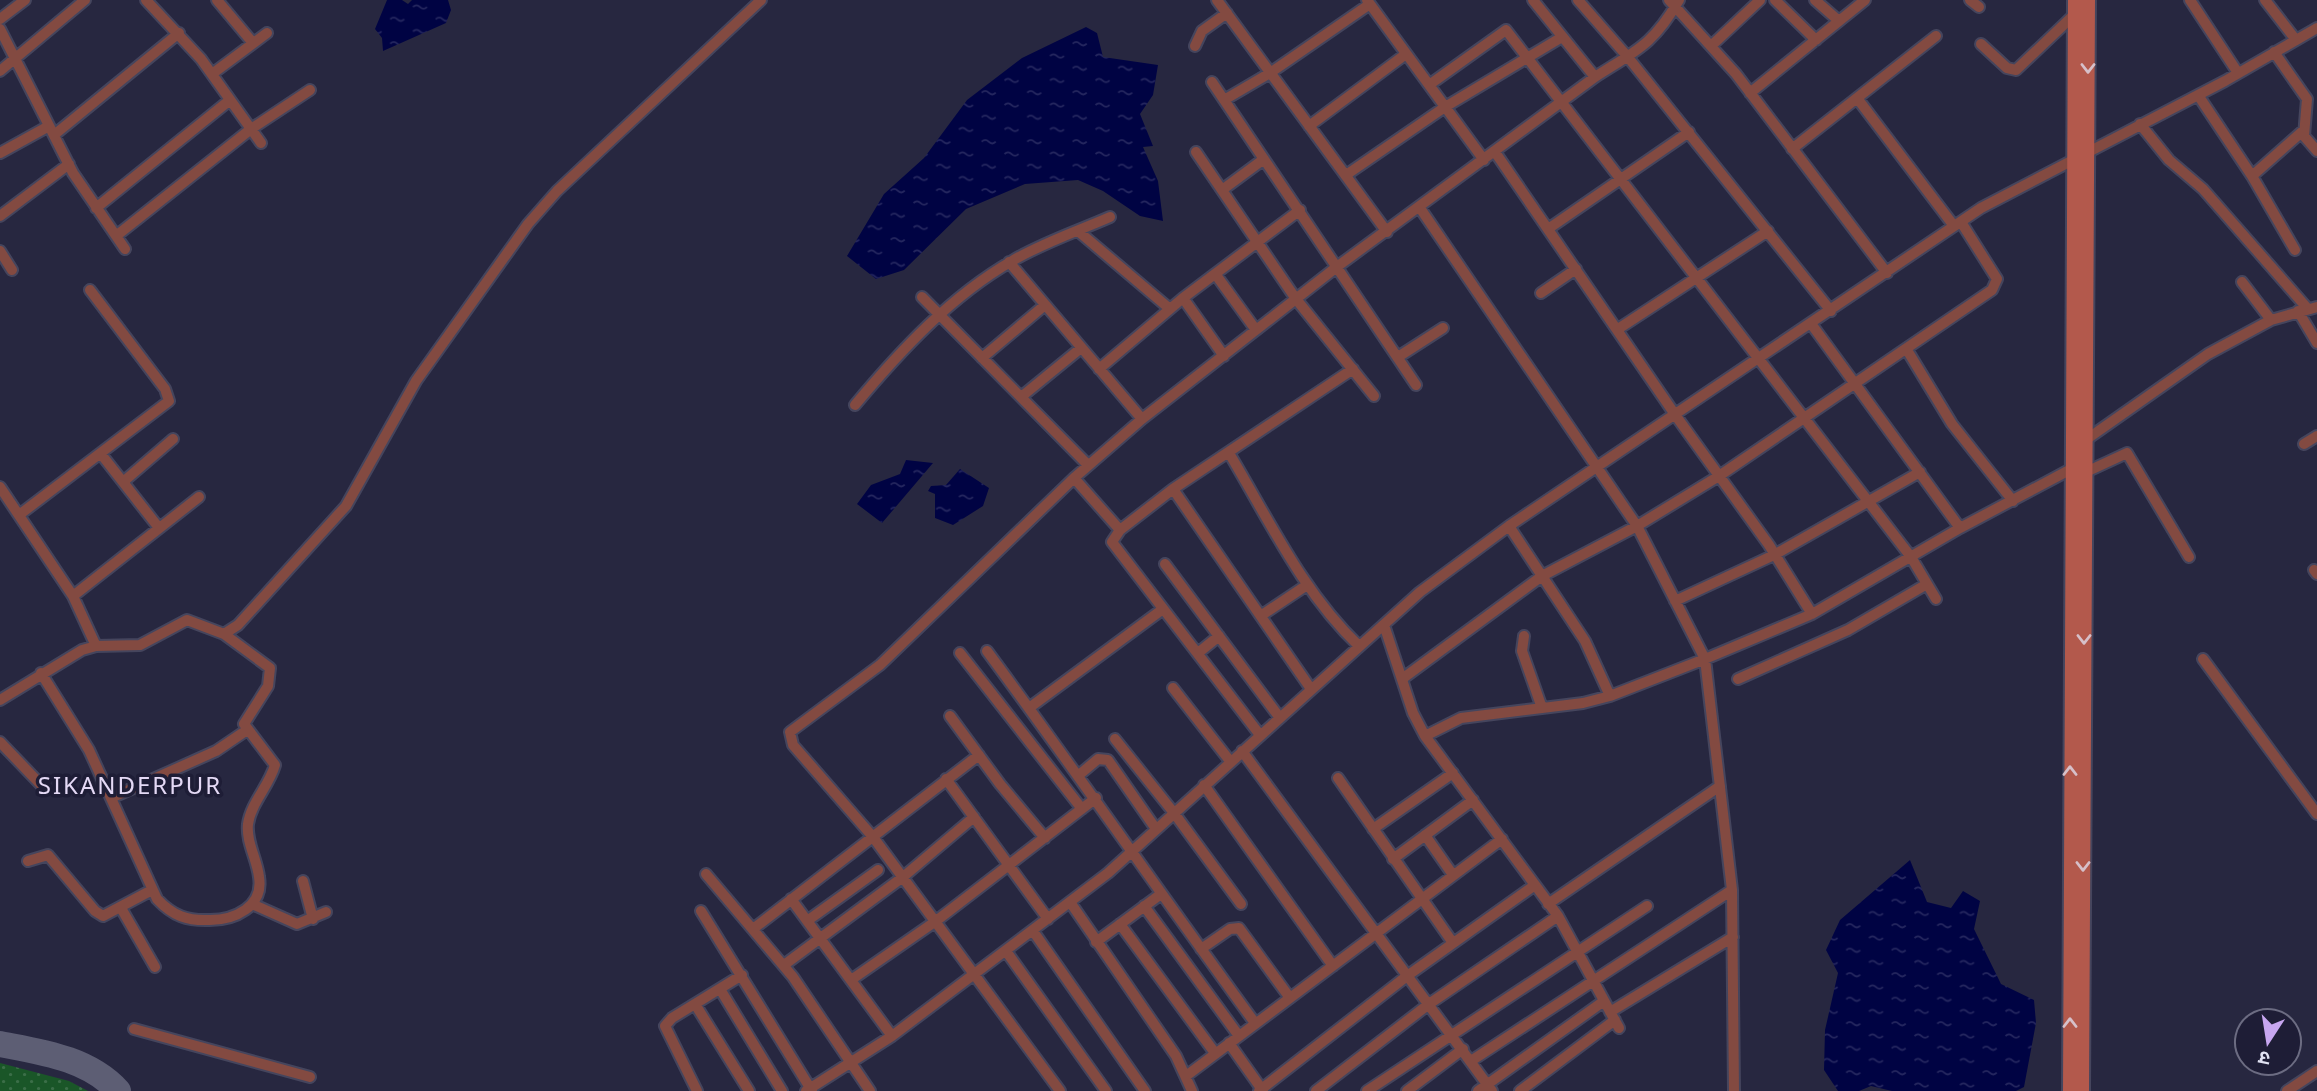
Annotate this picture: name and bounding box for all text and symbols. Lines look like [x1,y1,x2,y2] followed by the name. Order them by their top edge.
[2080,63,2096,74] one-way arrow
[2076,633,2091,644] one-way arrow
[2062,765,2078,776] one-way arrow
[38,772,222,804] district label: SIKANDERPUR
[2075,861,2091,872] one-way arrow
[2233,1007,2303,1077] north arrow
[2062,1017,2078,1028] one-way arrow
[2256,1043,2273,1070] text: उ

